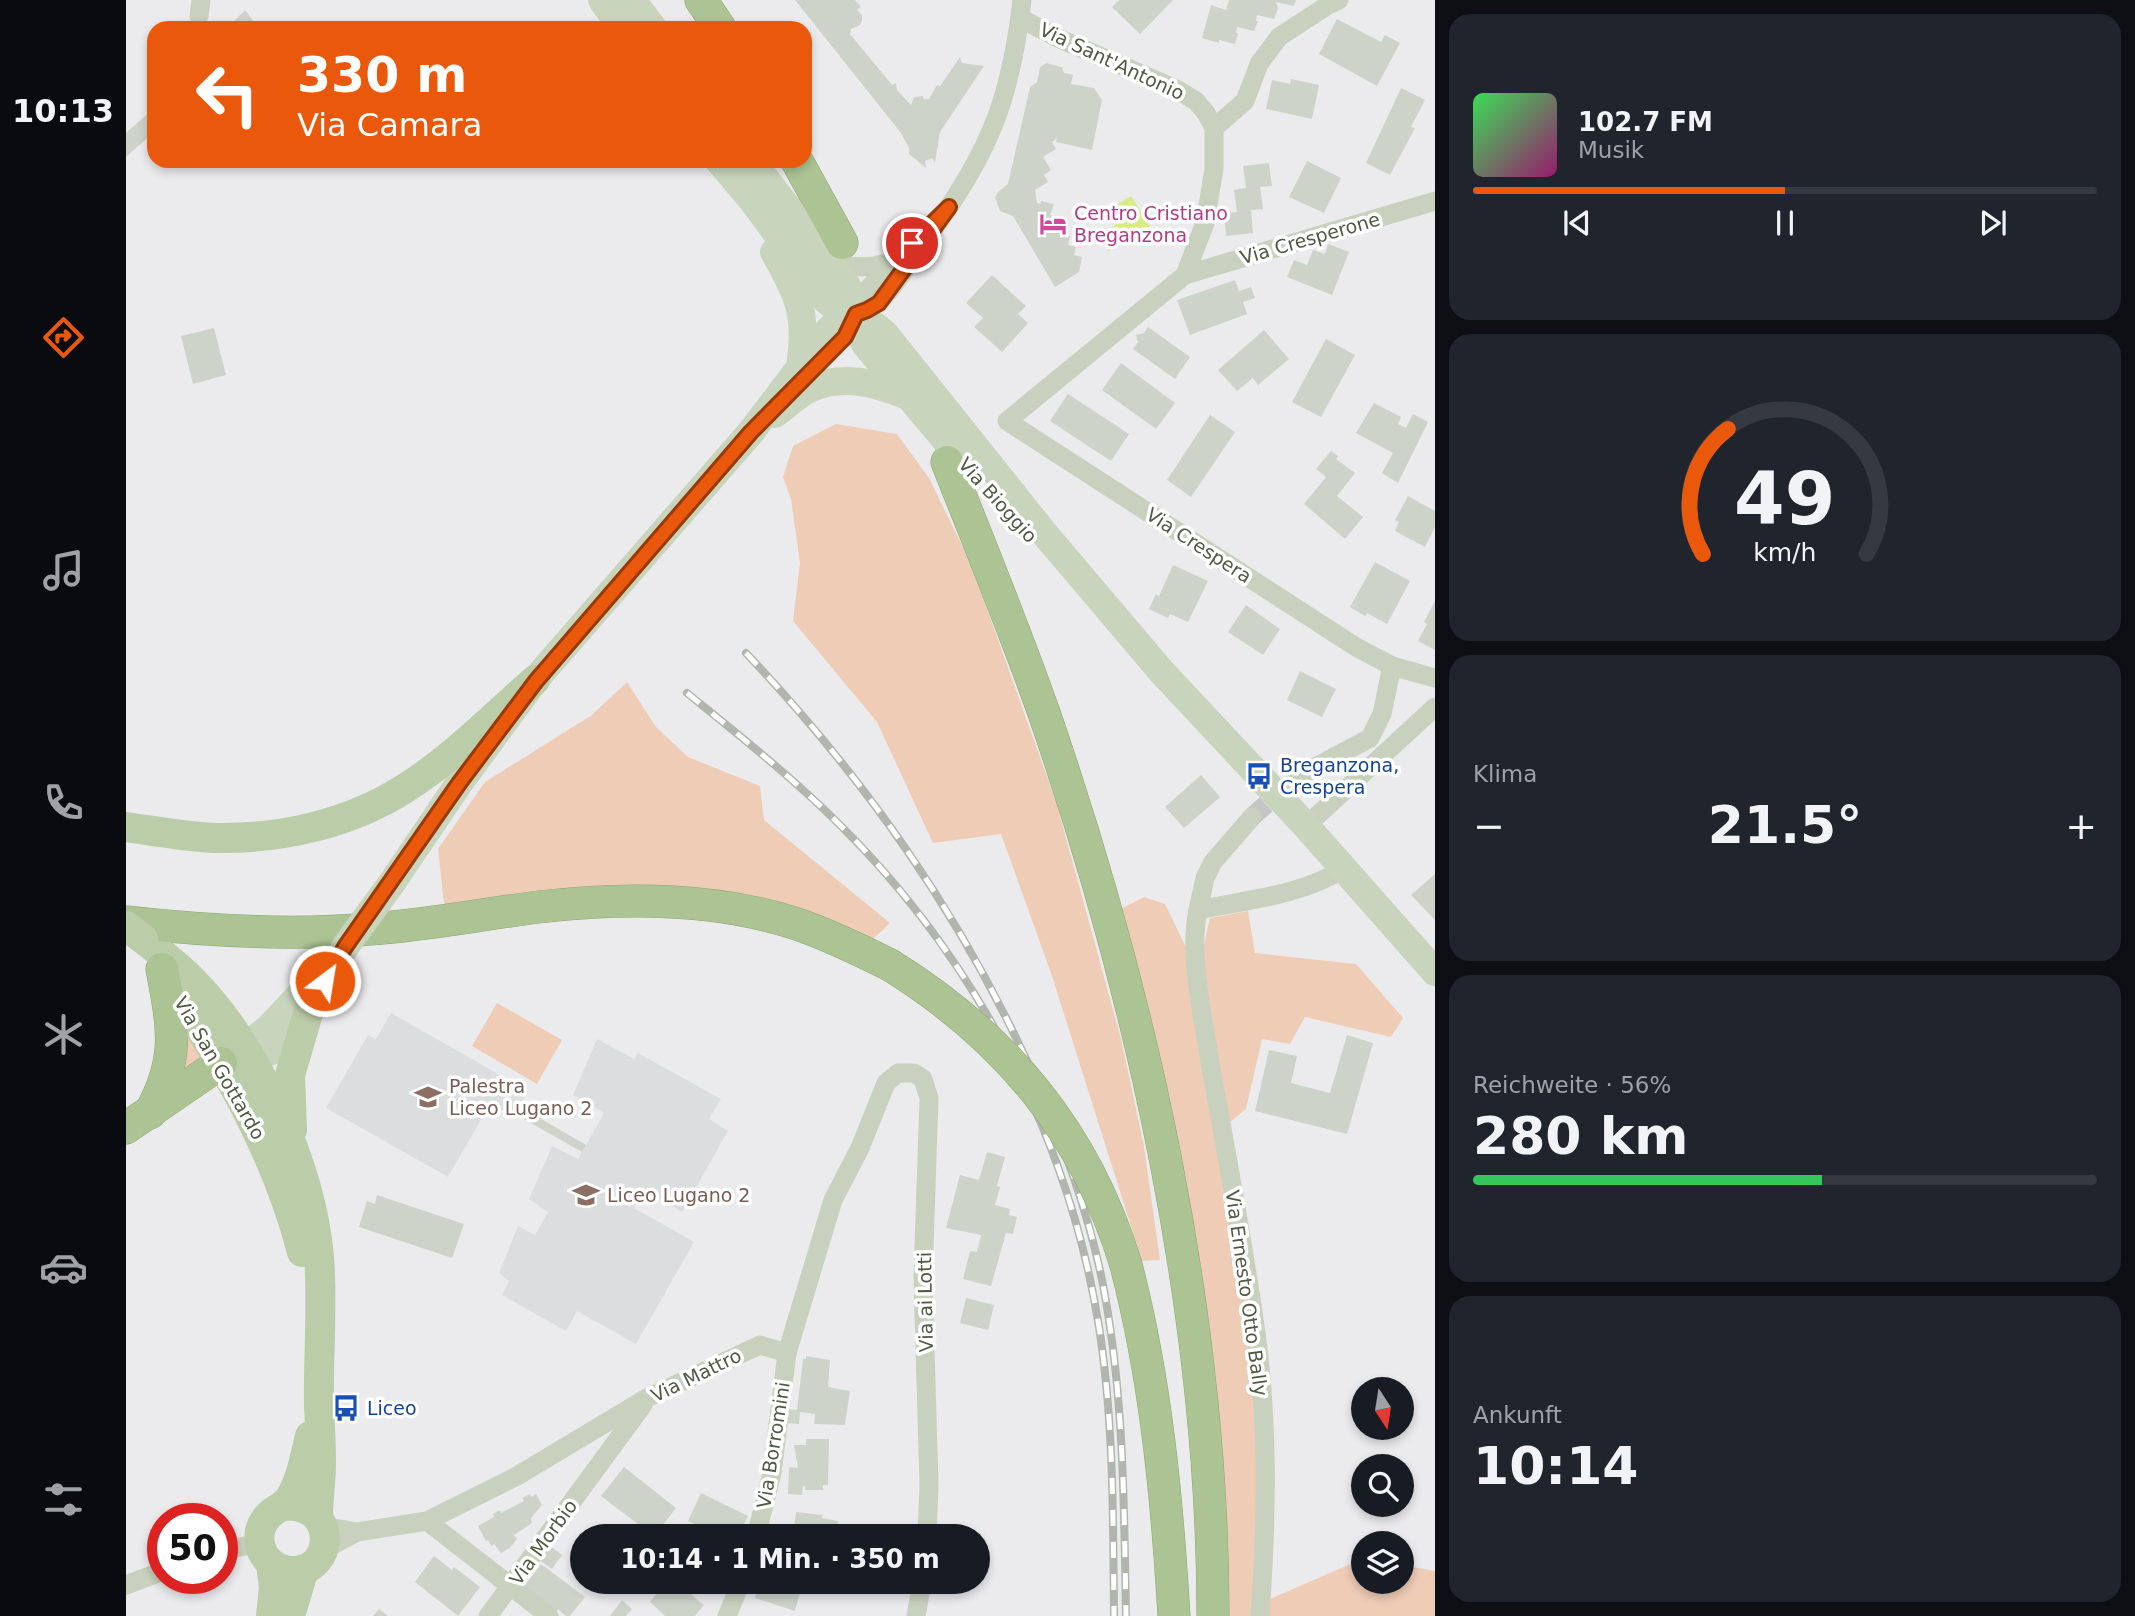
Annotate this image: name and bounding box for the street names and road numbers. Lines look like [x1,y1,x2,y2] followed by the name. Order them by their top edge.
[1036,18,1188,104] street label: Via Sant'Antonio
[1238,208,1382,268] street label: Via Cresperone
[954,453,1042,547] street label: Via Bioggio
[1142,503,1256,587] street label: Via Crespera
[170,993,270,1143] street label: Via San Gottardo
[1222,1189,1272,1397] street label: Via Ernesto Otto Bally
[913,1252,937,1352] street label: Via ai Lotti
[647,1344,745,1406] street label: Via Mattro
[752,1380,794,1510] street label: Via Borromini
[505,1495,581,1589] street label: Via Morbio

